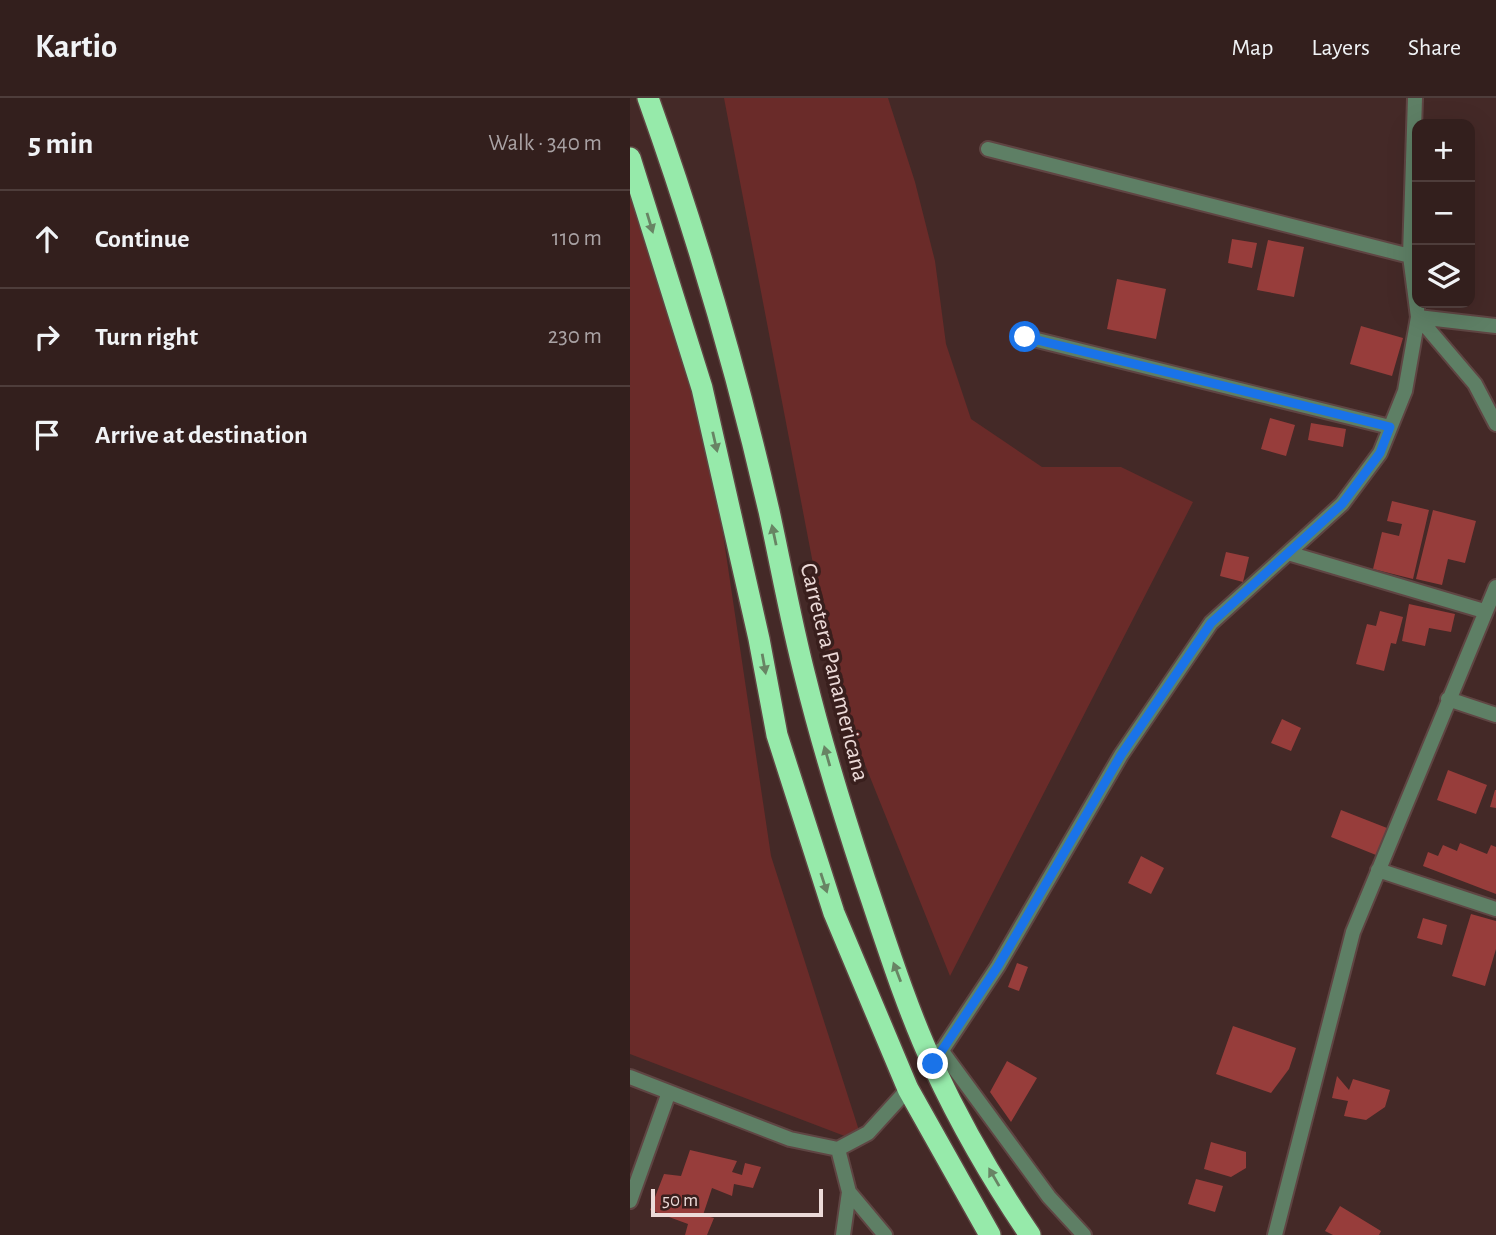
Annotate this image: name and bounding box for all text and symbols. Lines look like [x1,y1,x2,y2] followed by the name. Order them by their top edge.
[35,31,117,64] text: Kartio
[1231,36,1273,60] text: Map
[1311,36,1370,60] text: Layers
[1408,36,1461,60] text: Share
[1412,119,1475,308] map controls
[1412,119,1475,182] button: +
[28,129,93,159] text: 5 min
[488,132,602,155] text: Walk · 340 m
[1412,182,1475,245] button: −
[646,213,656,234] one-way arrow
[28,220,66,258] icon: ahead
[95,226,190,252] text: Continue
[552,227,602,250] text: 110 m
[1412,245,1475,308] button: layers
[28,318,66,356] icon: right
[1009,321,1040,352] route start
[95,324,198,350] text: Turn right
[548,325,602,348] text: 230 m
[28,416,66,454] icon: arrive
[95,422,308,448] text: Arrive at destination
[709,431,720,453] one-way arrow
[768,524,779,546] one-way arrow
[795,561,873,784] street label: Carretera Panamericana
[759,653,770,675] one-way arrow
[821,745,832,767] one-way arrow
[819,872,830,893] one-way arrow
[891,962,902,983] one-way arrow
[917,1048,948,1079] route end
[988,1168,1000,1187] one-way arrow
[651,1186,822,1218] scale bar
[662,1191,698,1210] text: 50 m

